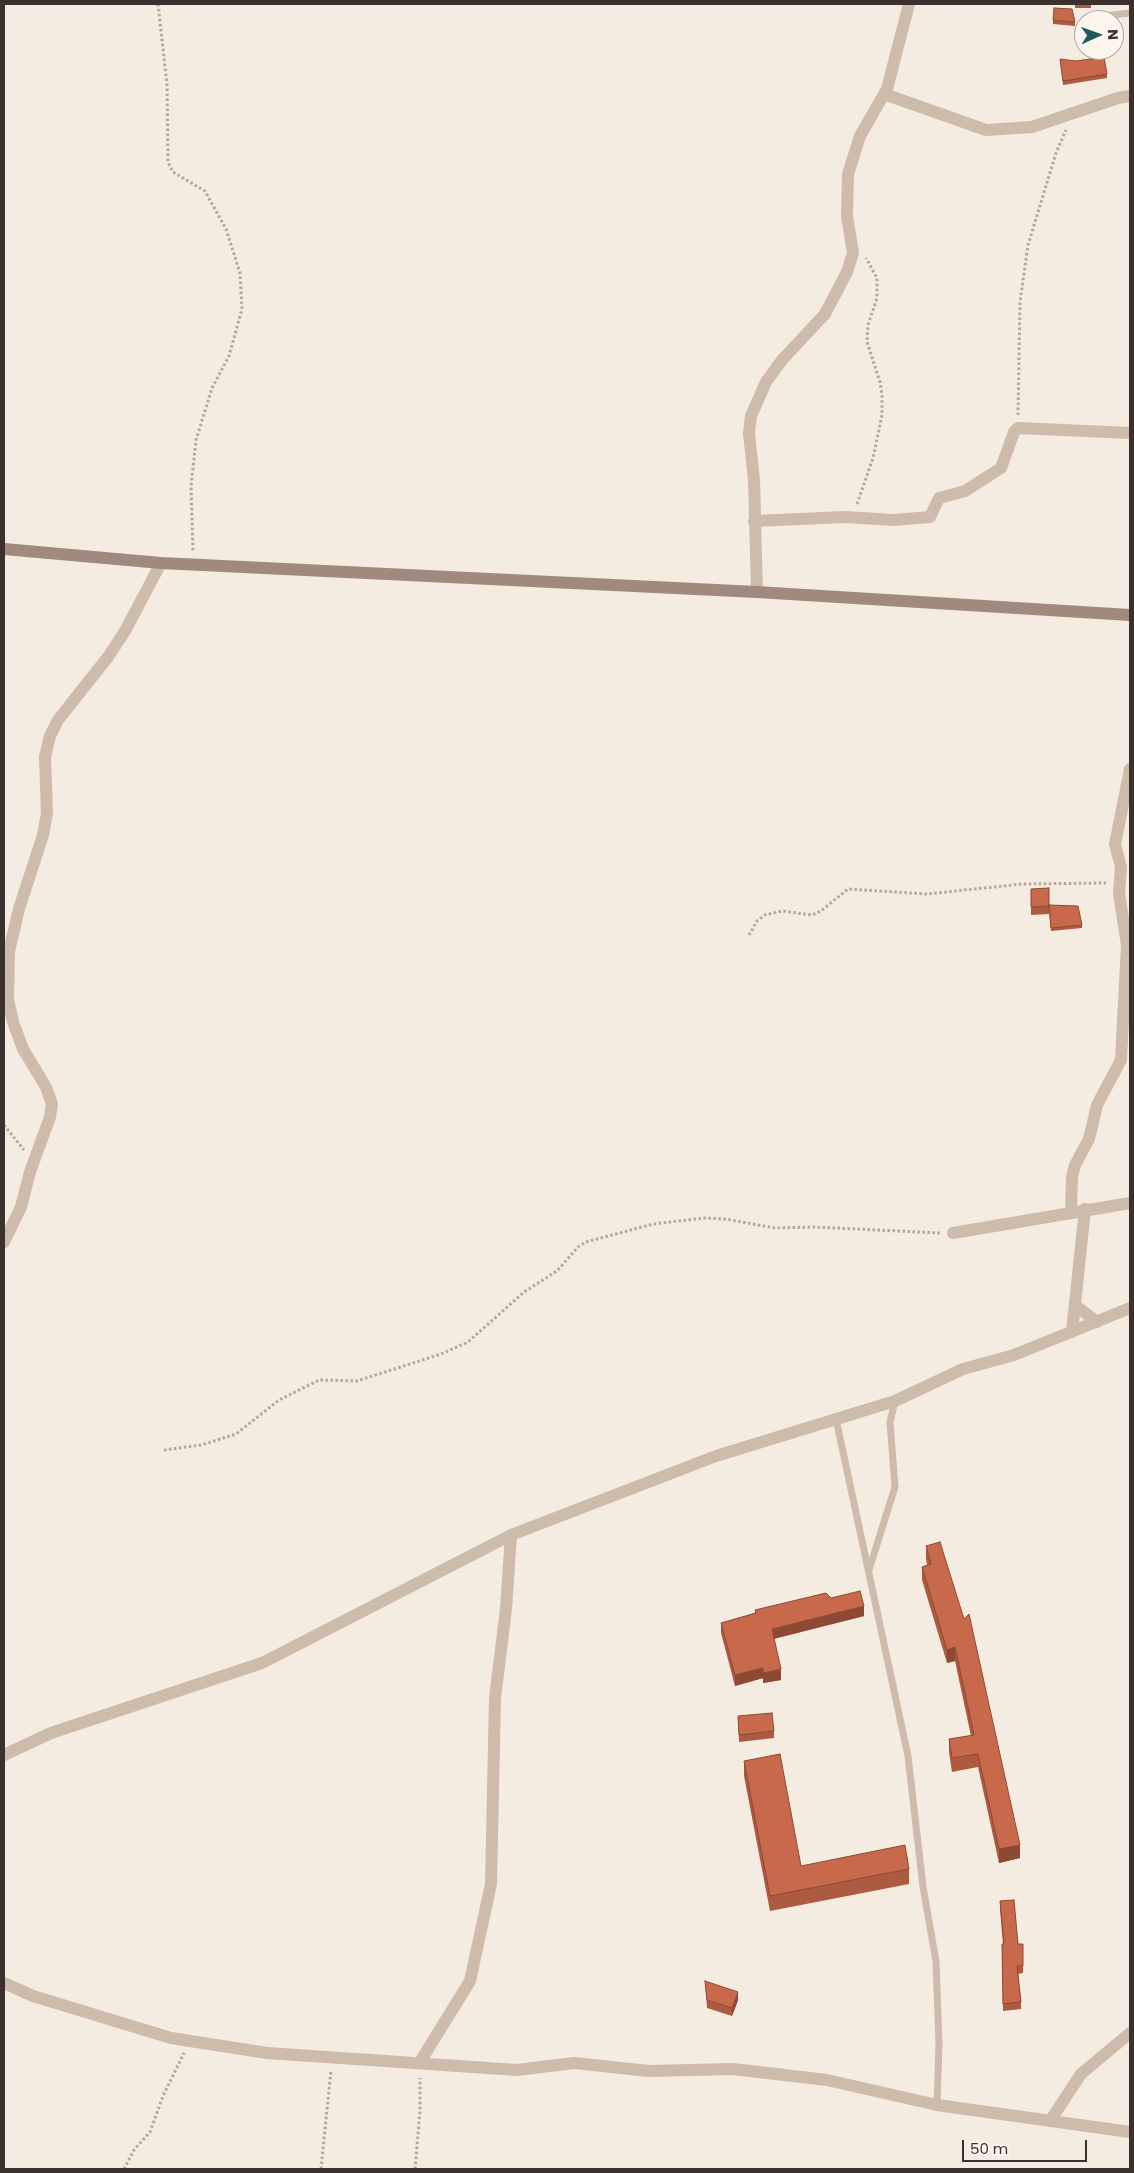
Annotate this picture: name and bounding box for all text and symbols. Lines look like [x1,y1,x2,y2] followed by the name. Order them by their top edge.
[1074,10,1124,60] north arrow
[1103,29,1123,40] text: N
[964,2130,1089,2162] scale bar
[970,2138,1008,2159] text: 50 m

